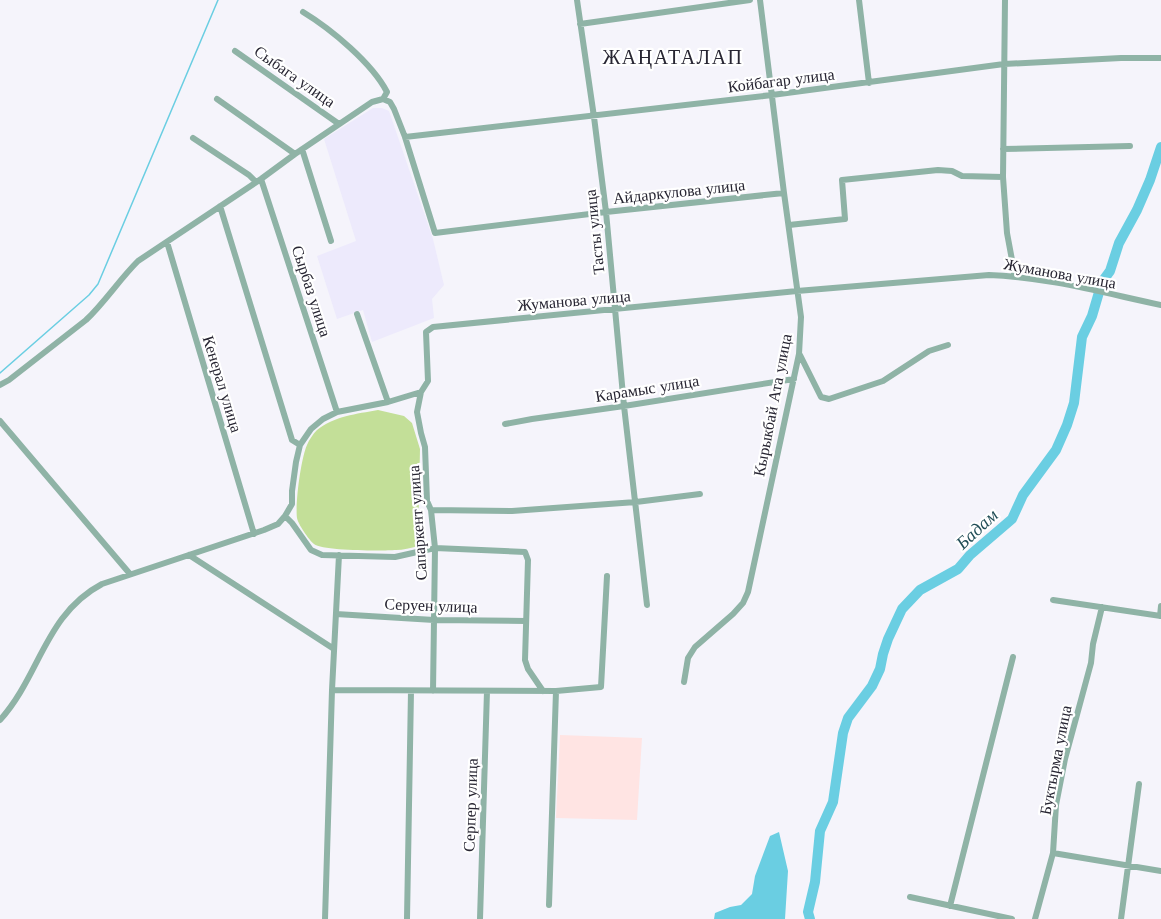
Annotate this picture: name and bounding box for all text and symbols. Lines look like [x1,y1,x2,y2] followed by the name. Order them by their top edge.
[251,41,339,111] street label: Сыбага улица
[602,45,744,69] district label: ЖАҢАТАЛАП
[726,64,836,96] street label: Койбагар улица
[612,174,746,208] street label: Айдаркулова улица
[580,188,608,276] street label: Тасты улица
[288,243,336,339] street label: Сырбаз улица
[1002,253,1118,293] street label: Жуманова улица
[517,285,631,315] street label: Жуманова улица
[748,332,796,478] street label: Кырыкбай Ата улица
[199,333,247,435] street label: Кенерал улица
[594,370,700,406] street label: Карамыс улица
[403,465,431,581] street label: Сапаркент улица
[951,504,1003,555] water label: Бадам
[384,593,478,617] street label: Серуен улица
[1035,704,1075,816] street label: Буктырма улица
[458,758,482,852] street label: Серпер улица

